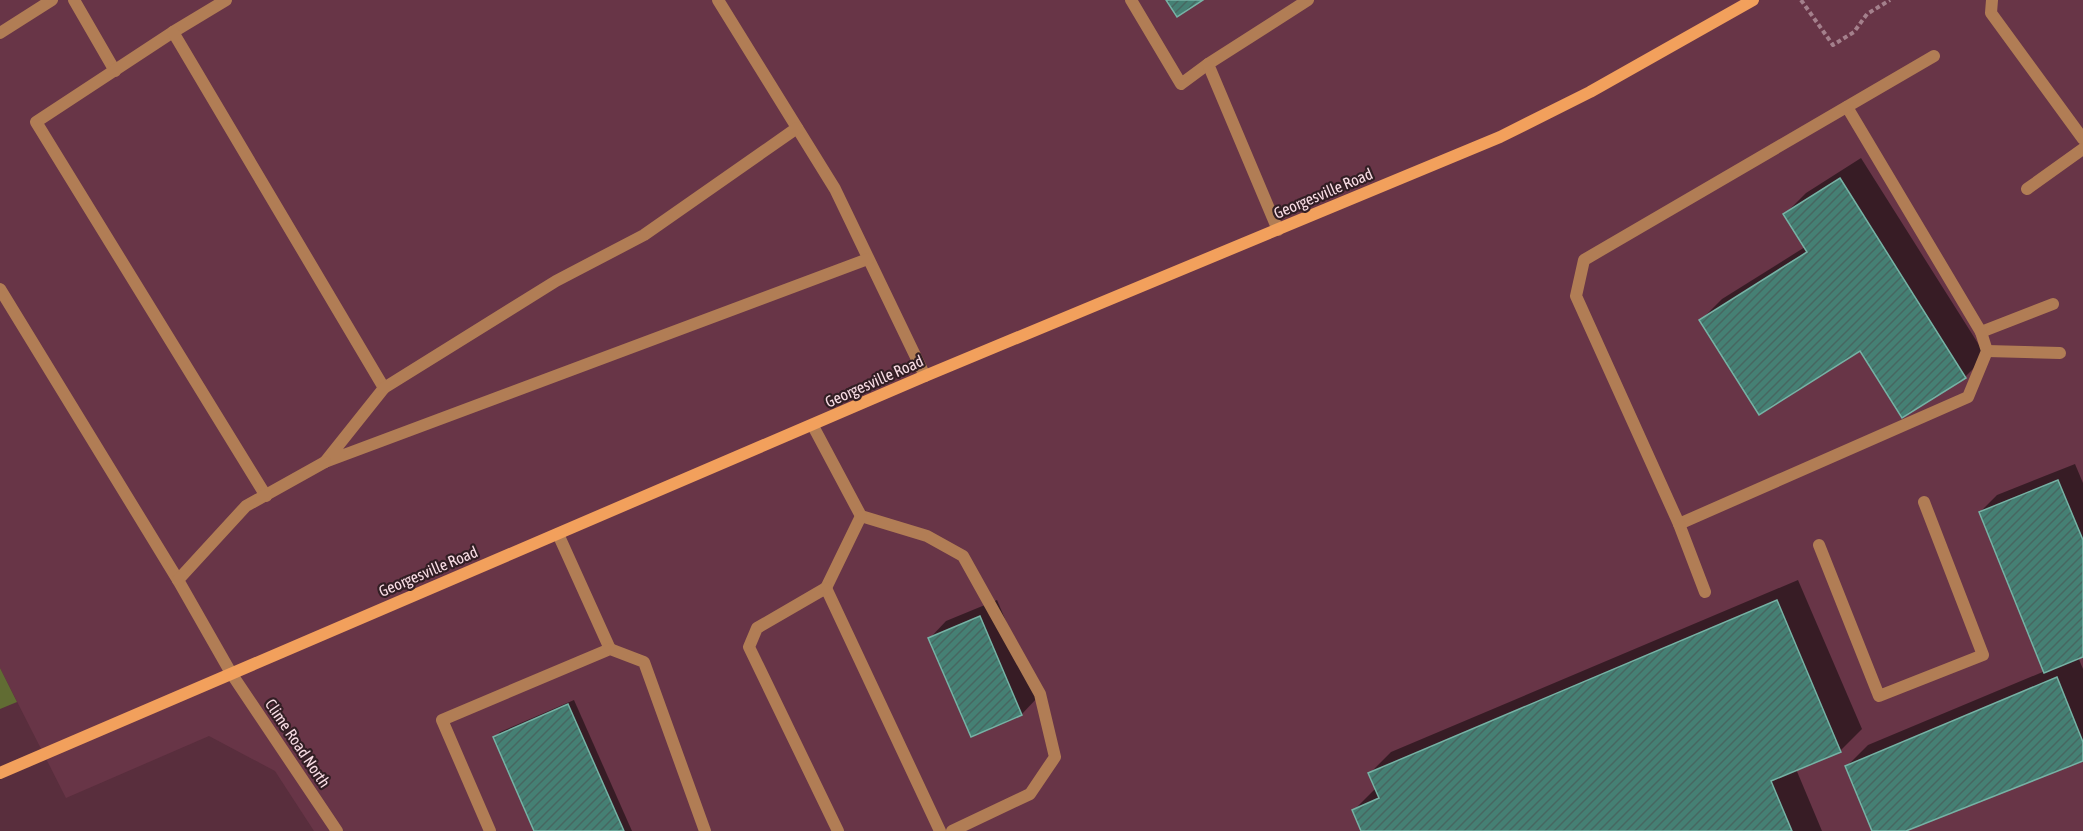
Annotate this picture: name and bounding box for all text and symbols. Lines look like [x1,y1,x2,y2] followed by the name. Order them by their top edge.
[1271,164,1375,223] street label: Georgesville Road
[822,351,926,412] street label: Georgesville Road
[376,542,480,601] street label: Georgesville Road
[262,695,334,791] street label: Clime Road North

